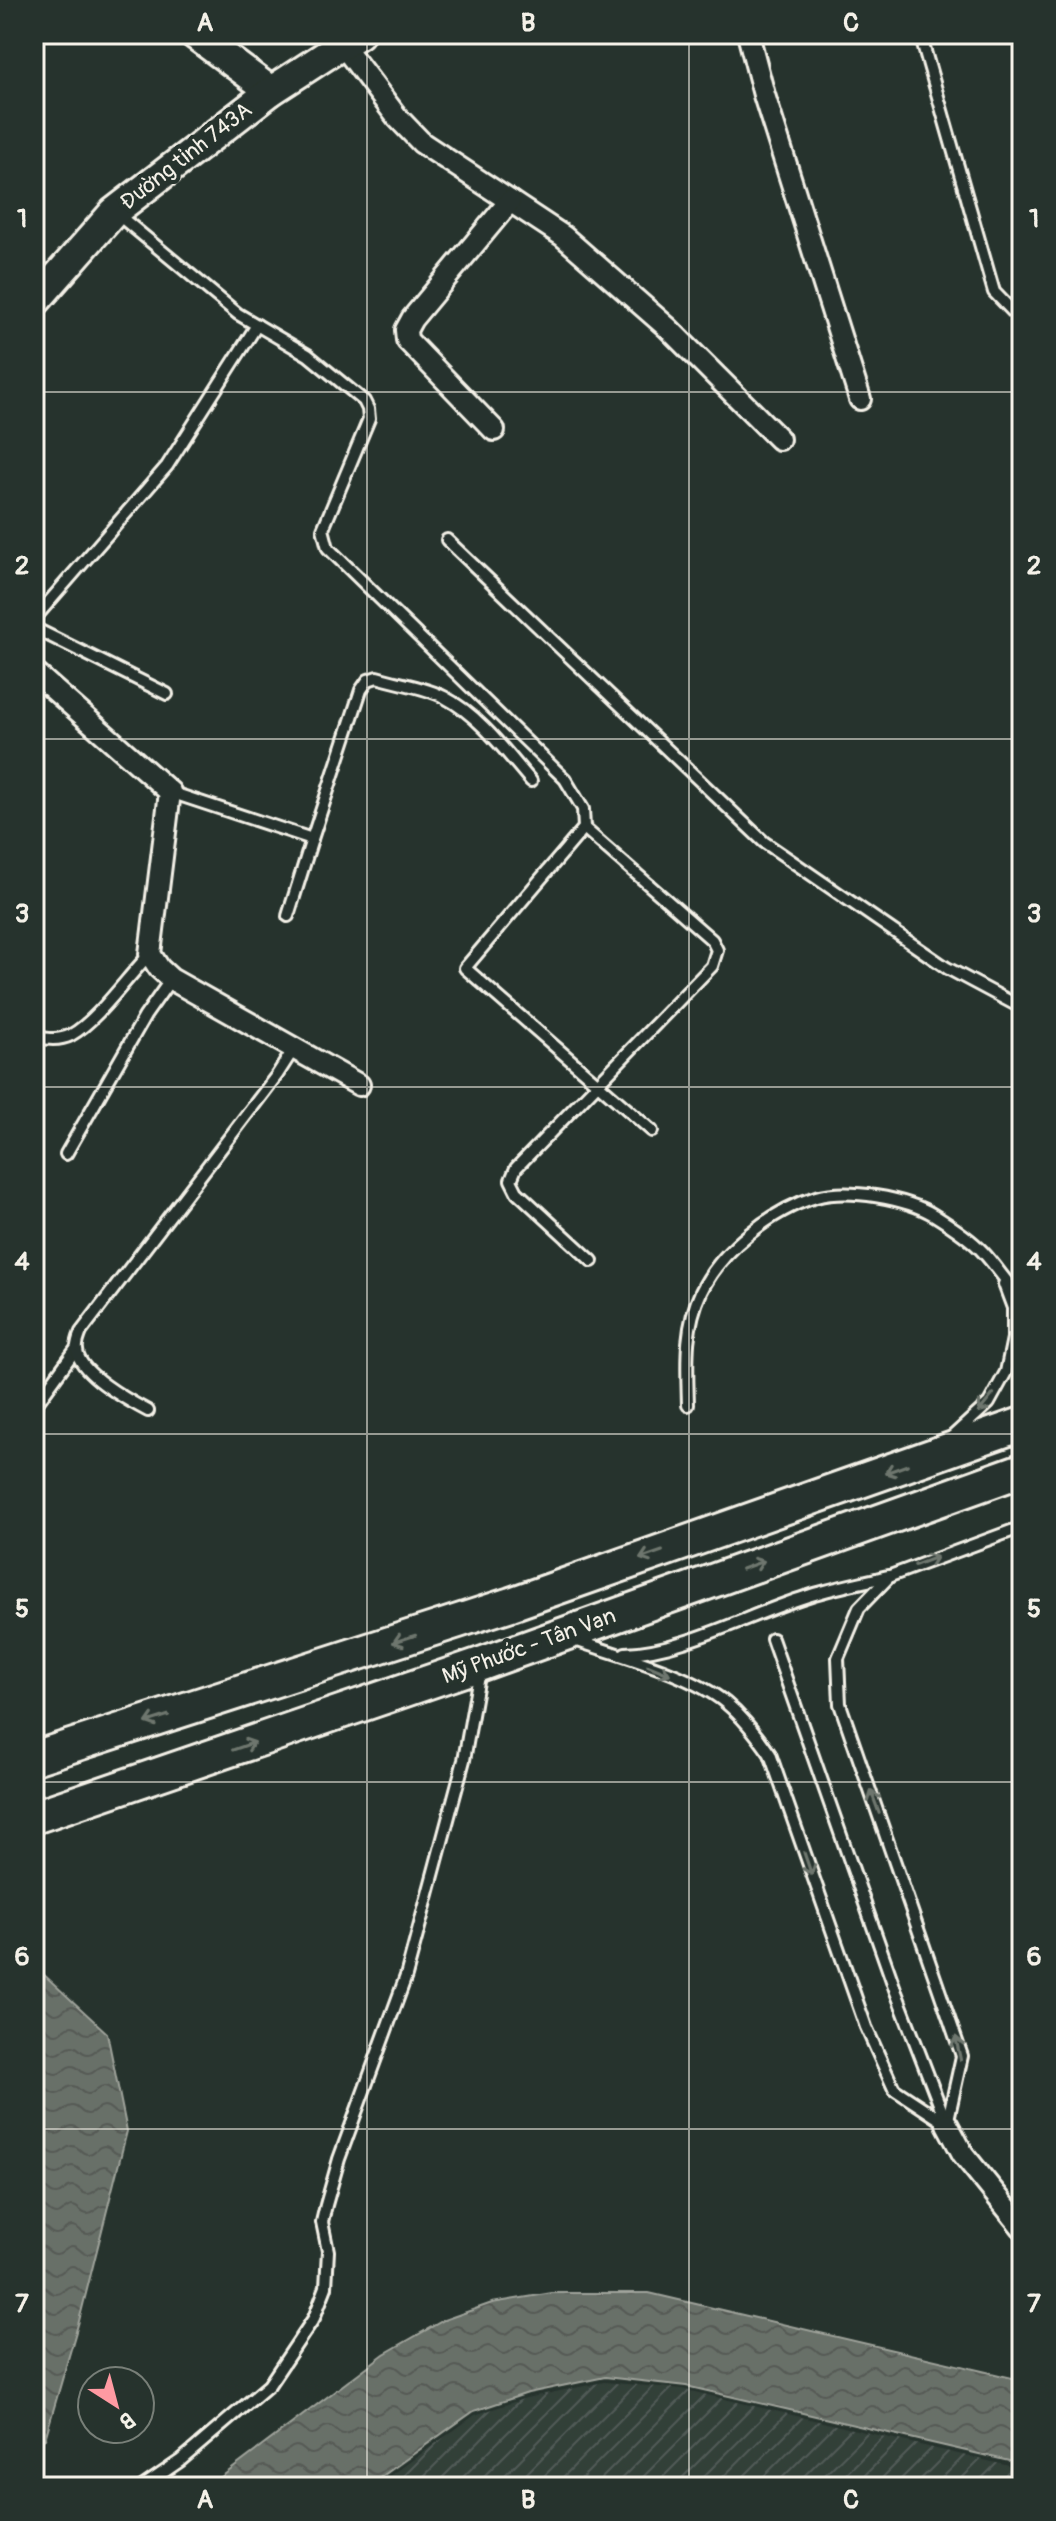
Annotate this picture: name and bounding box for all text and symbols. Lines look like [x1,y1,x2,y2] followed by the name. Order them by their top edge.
[197,7,214,39] text: A
[521,7,535,39] text: B
[843,7,859,39] text: C
[114,96,258,216] street label: Đường tỉnh 743A
[17,203,27,235] text: 1
[1029,203,1039,235] text: 1
[15,550,29,582] text: 2
[1027,550,1041,582] text: 2
[15,898,29,930] text: 3
[1027,898,1041,930] text: 3
[14,1246,30,1278] text: 4
[1026,1246,1042,1278] text: 4
[977,1392,994,1413] one-way arrow
[883,1462,908,1477] one-way arrow
[638,1549,663,1564] one-way arrow
[913,1553,938,1567] one-way arrow
[740,1557,765,1572] one-way arrow
[15,1593,29,1625] text: 5
[1027,1593,1041,1625] text: 5
[438,1602,620,1690] street label: Mỹ Phước - Tân Vạn
[392,1632,417,1647] one-way arrow
[646,1663,671,1678] one-way arrow
[145,1712,170,1727] one-way arrow
[232,1737,257,1752] one-way arrow
[867,1791,881,1815] one-way arrow
[802,1852,816,1876] one-way arrow
[14,1941,30,1973] text: 6
[1026,1941,1042,1973] text: 6
[950,2036,965,2062] one-way arrow
[15,2288,29,2320] text: 7
[1027,2288,1041,2320] text: 7
[76,2365,156,2445] north arrow
[114,2405,140,2435] text: B
[197,2484,214,2516] text: A
[521,2484,535,2516] text: B
[843,2484,859,2516] text: C

